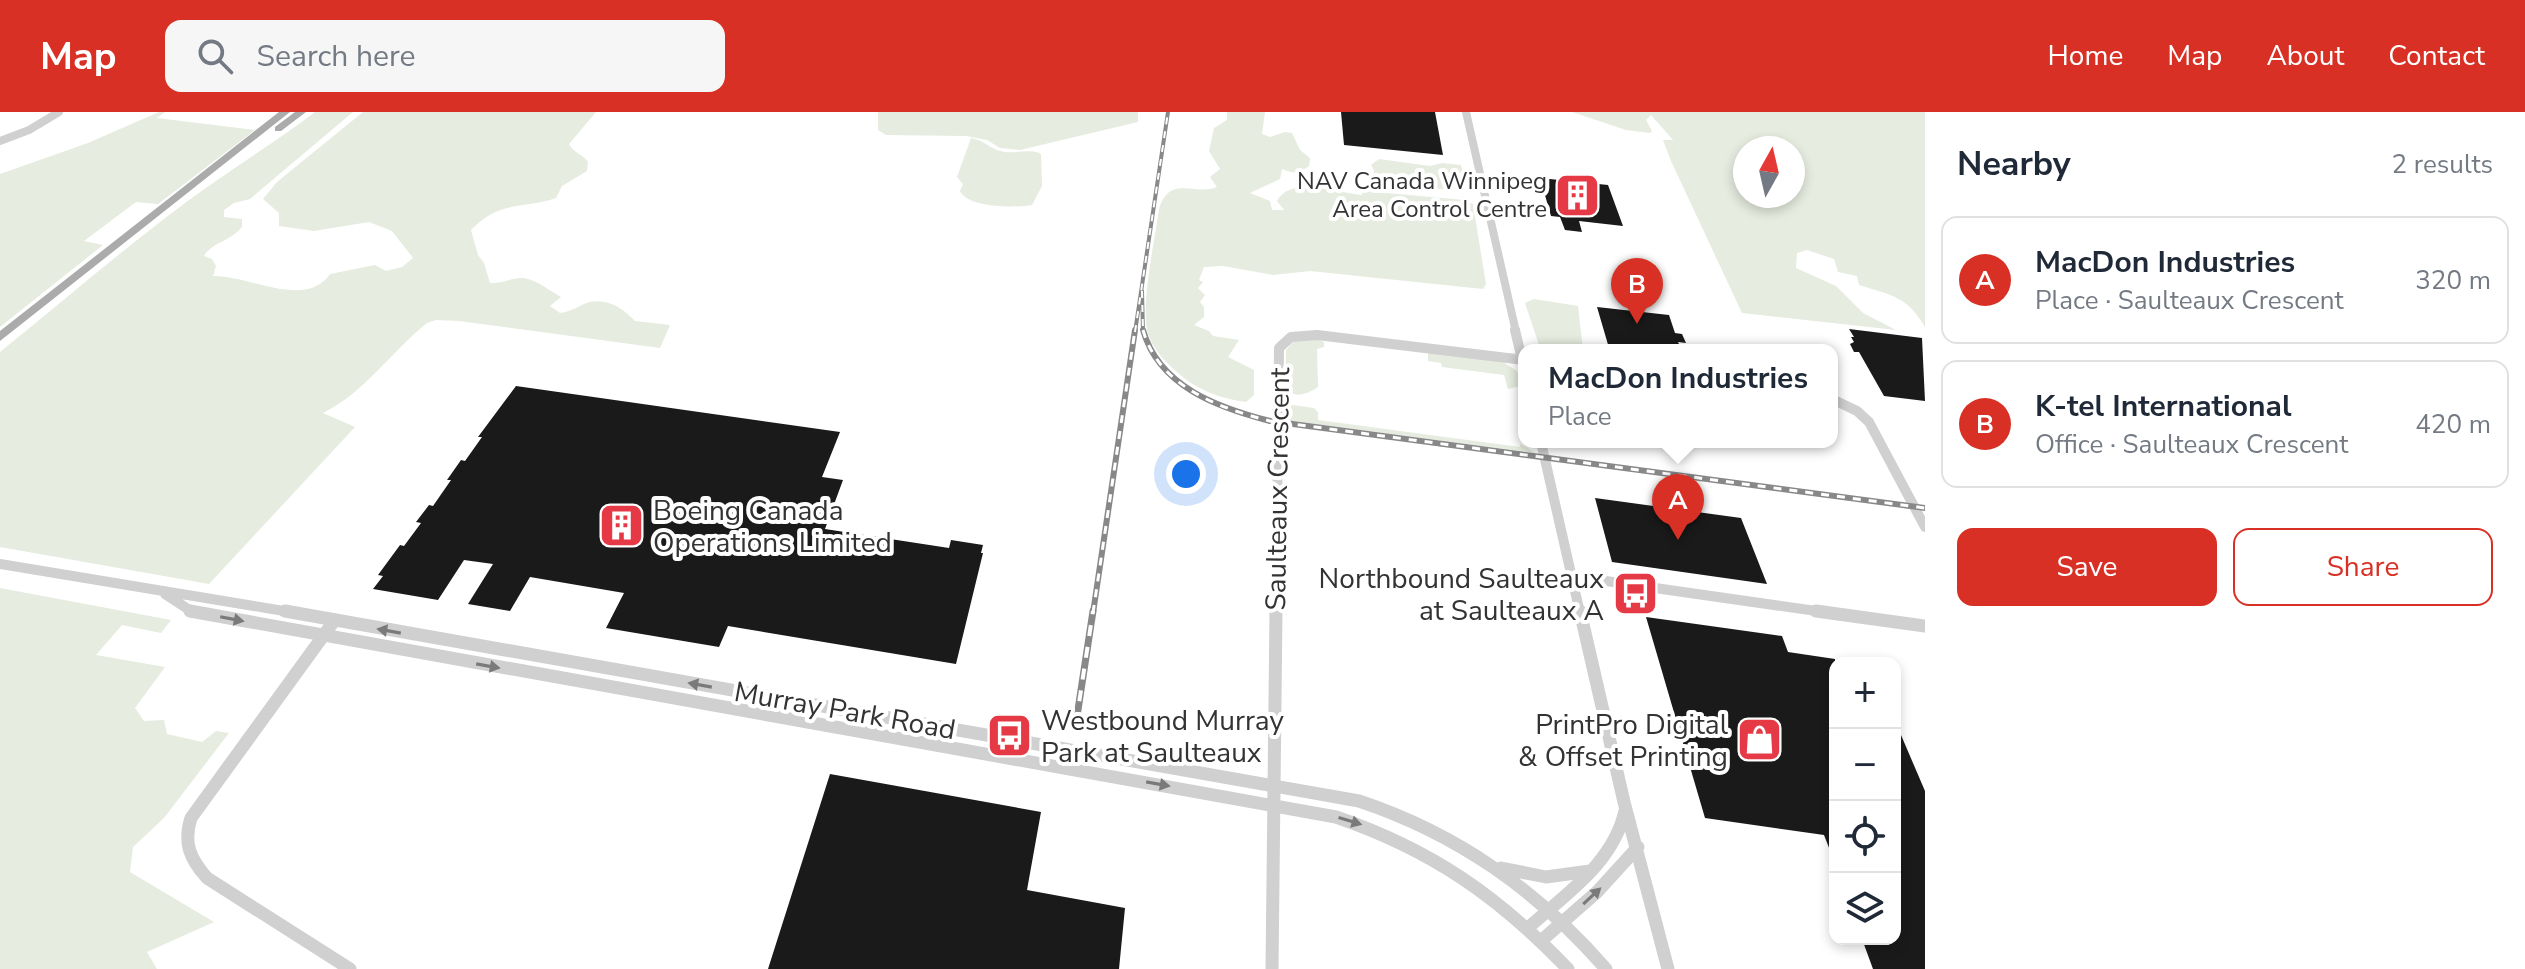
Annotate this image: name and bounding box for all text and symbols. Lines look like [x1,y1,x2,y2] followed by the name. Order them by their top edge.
[165,20,725,92] search box
[40,31,117,82] text: Map
[193,34,237,78] icon: search
[257,36,416,77] text: Search here
[2048,37,2123,75] text: Home
[2167,37,2222,75] text: Map
[2266,37,2344,75] text: About
[2388,37,2485,75] text: Contact
[1733,136,1805,208] north arrow
[1957,141,2071,187] text: Nearby
[2392,147,2493,182] text: 2 results
[1297,165,1547,225] place label: NAV Canada Winnipeg Area Control Centre
[1554,171,1602,219] building icon: NAV Canada Winnipeg Area Control Centre
[2035,242,2295,283] text: MacDon Industries
[1611,258,1663,324] pin: B
[1975,263,1995,298] text: A
[2415,263,2491,298] text: 320 m
[2035,283,2344,318] text: Place · Saulteaux Crescent
[1518,344,1838,448] popup
[1548,358,1808,399] text: MacDon Industries
[1257,367,1299,611] street label: Saulteaux Crescent
[2035,386,2292,427] text: K-tel International
[1548,399,1612,434] text: Place
[1976,407,1994,442] text: B
[2415,407,2491,442] text: 420 m
[2035,427,2348,462] text: Office · Saulteaux Crescent
[1166,454,1206,494] your location
[1652,474,1704,540] pin: A
[653,492,892,562] place label: Boeing Canada Operations Limited
[598,502,646,550] building icon: Boeing Canada Operations Limited
[1957,528,2217,606] button: Save
[2233,528,2493,606] button: Share
[1319,560,1604,630] place label: Northbound Saulteaux at Saulteaux A
[1611,570,1659,618] bus stop icon: Northbound Saulteaux at Saulteaux A
[220,613,245,625] one-way arrow
[376,624,401,636] one-way arrow
[1829,657,1901,945] map controls
[1829,657,1901,729] button: +
[476,660,501,672] one-way arrow
[731,673,958,749] street label: Murray Park Road
[687,678,712,691] one-way arrow
[1041,702,1284,772] place label: Westbound Murray Park at Saulteaux
[1518,706,1729,776] place label: PrintPro Digital & Offset Printing
[986,712,1034,760] bus stop icon: Westbound Murray Park at Saulteaux
[1735,716,1783,764] shop icon: PrintPro Digital & Offset Printing
[1829,729,1901,801] button: −
[1145,779,1170,791] one-way arrow
[1829,801,1901,873] button: locate
[1338,815,1362,828] one-way arrow
[1829,873,1901,945] button: layers
[1582,887,1601,905] one-way arrow

